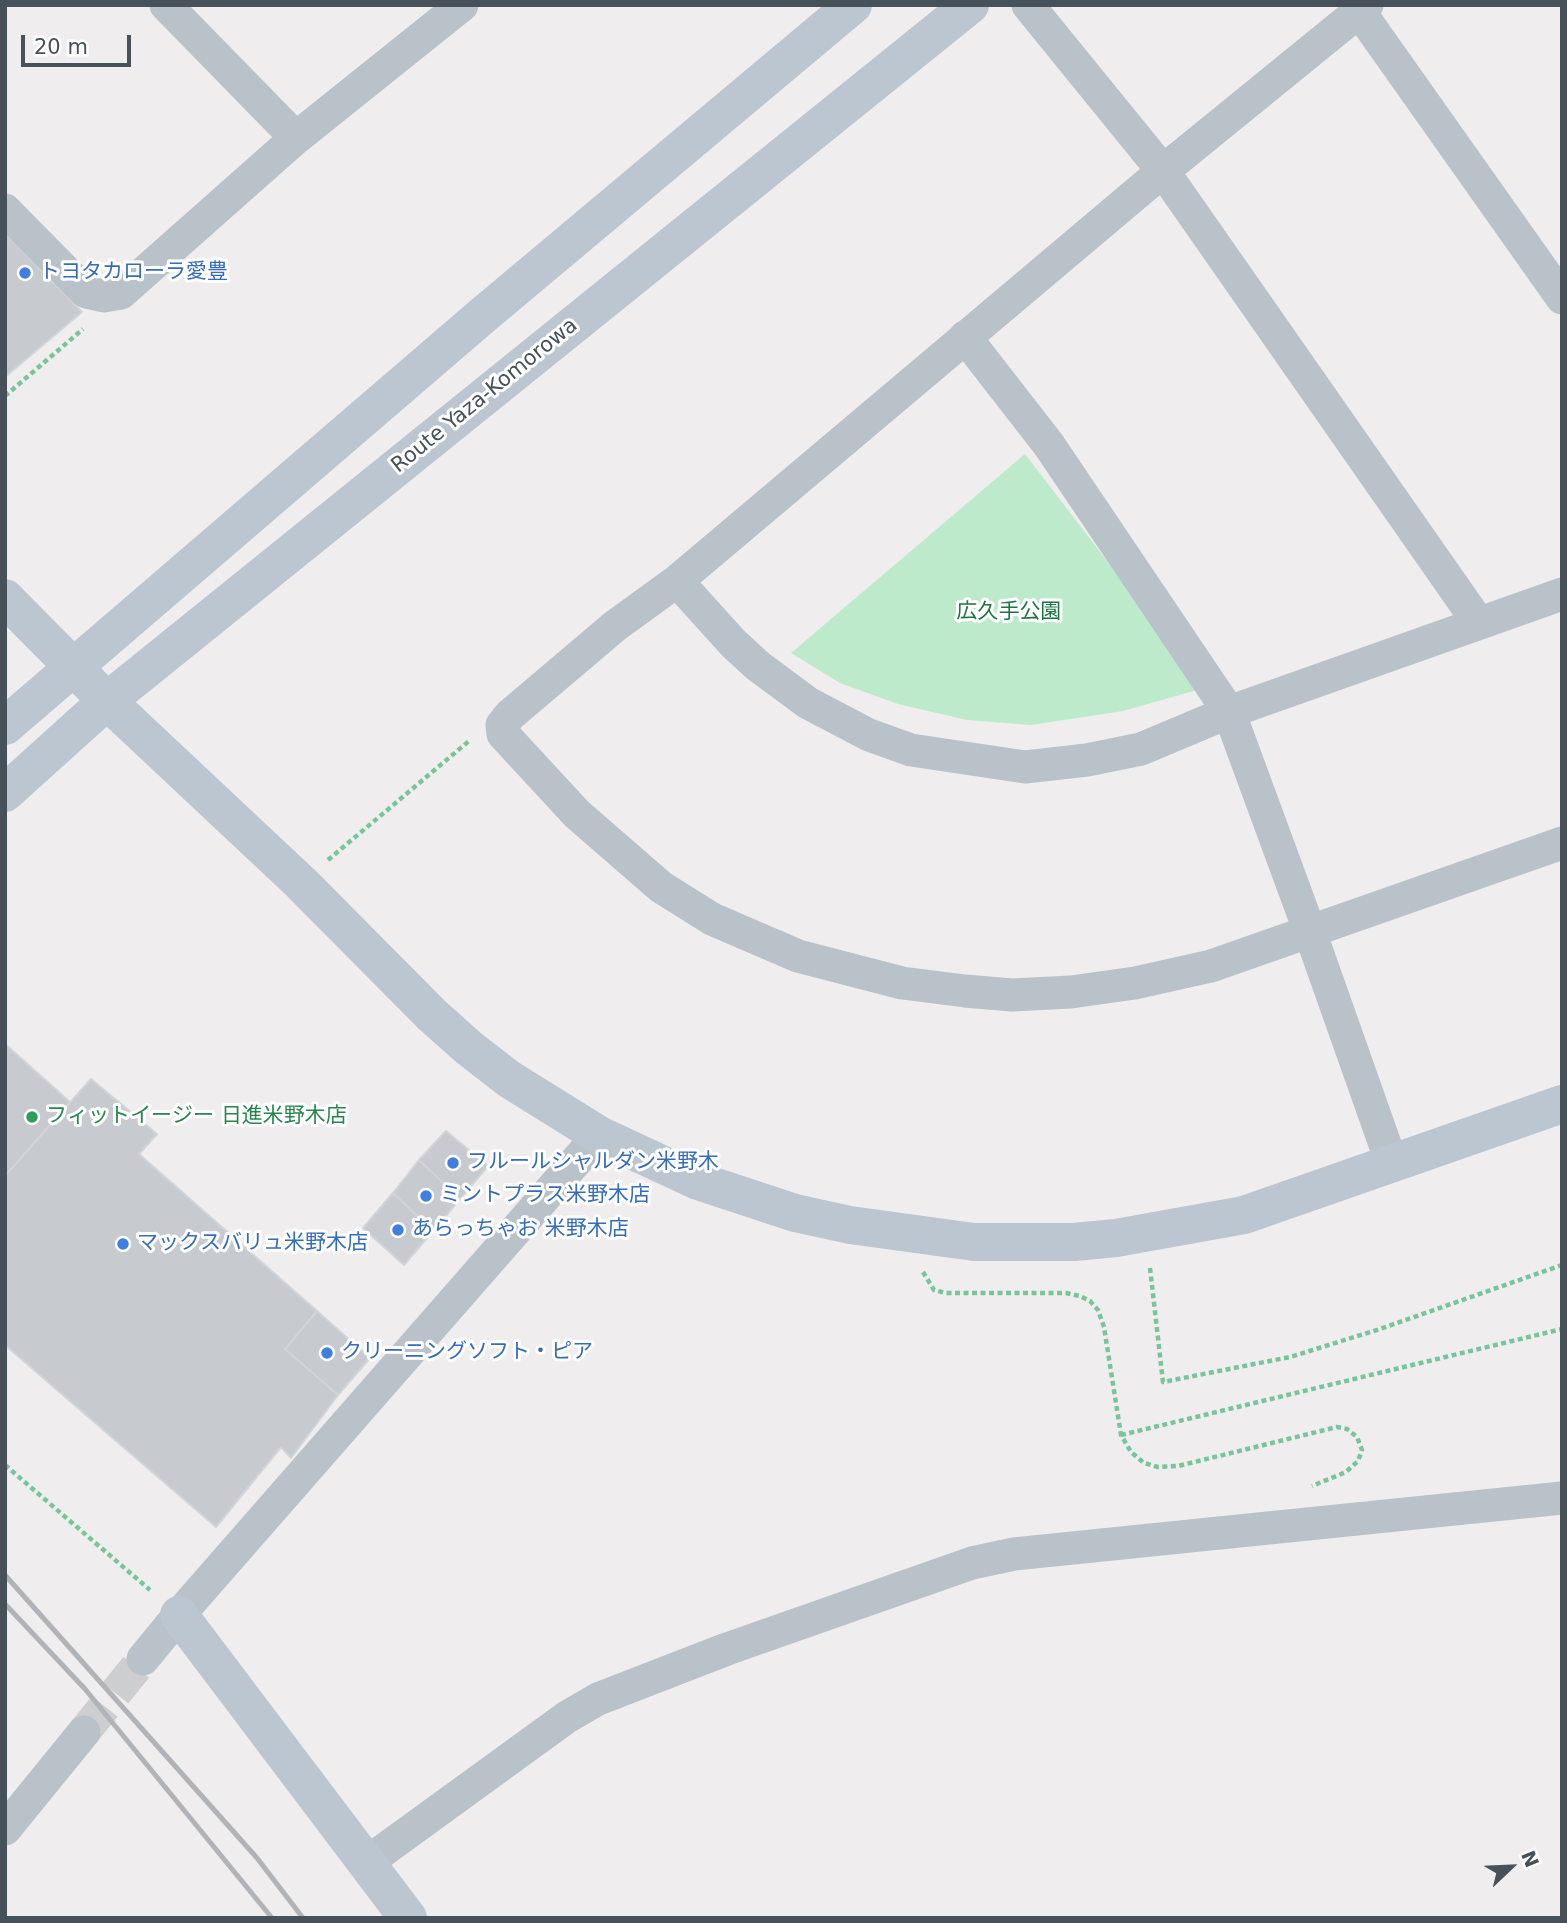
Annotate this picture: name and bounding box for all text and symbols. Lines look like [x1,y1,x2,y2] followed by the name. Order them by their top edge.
[24,21,135,65] scale bar
[34,35,88,59] text: 20 m
[39,260,228,286] place label: トヨタカローラ愛豊
[17,265,33,281] marker: トヨタカローラ愛豊
[387,313,583,479] street label: Route Yaza-Komorowa
[957,600,1061,626] park label: 広久手公園
[46,1104,347,1130] place label: フィットイージー 日進米野木店
[24,1109,40,1125] marker: フィットイージー 日進米野木店
[467,1150,719,1176] place label: フルールシャルダン米野木
[445,1155,461,1171] marker: フルールシャルダン米野木
[440,1183,650,1209] place label: ミントプラス米野木店
[418,1188,434,1204] marker: ミントプラス米野木店
[412,1217,629,1243] place label: あらっちゃお 米野木店
[390,1222,406,1238] marker: あらっちゃお 米野木店
[137,1231,368,1257] place label: マックスバリュ米野木店
[115,1236,131,1252] marker: マックスバリュ米野木店
[341,1340,593,1366] place label: クリーニングソフト・ピア
[319,1345,335,1361] marker: クリーニングソフト・ピア
[1476,1832,1546,1902] north arrow
[1517,1847,1544,1870] text: N

